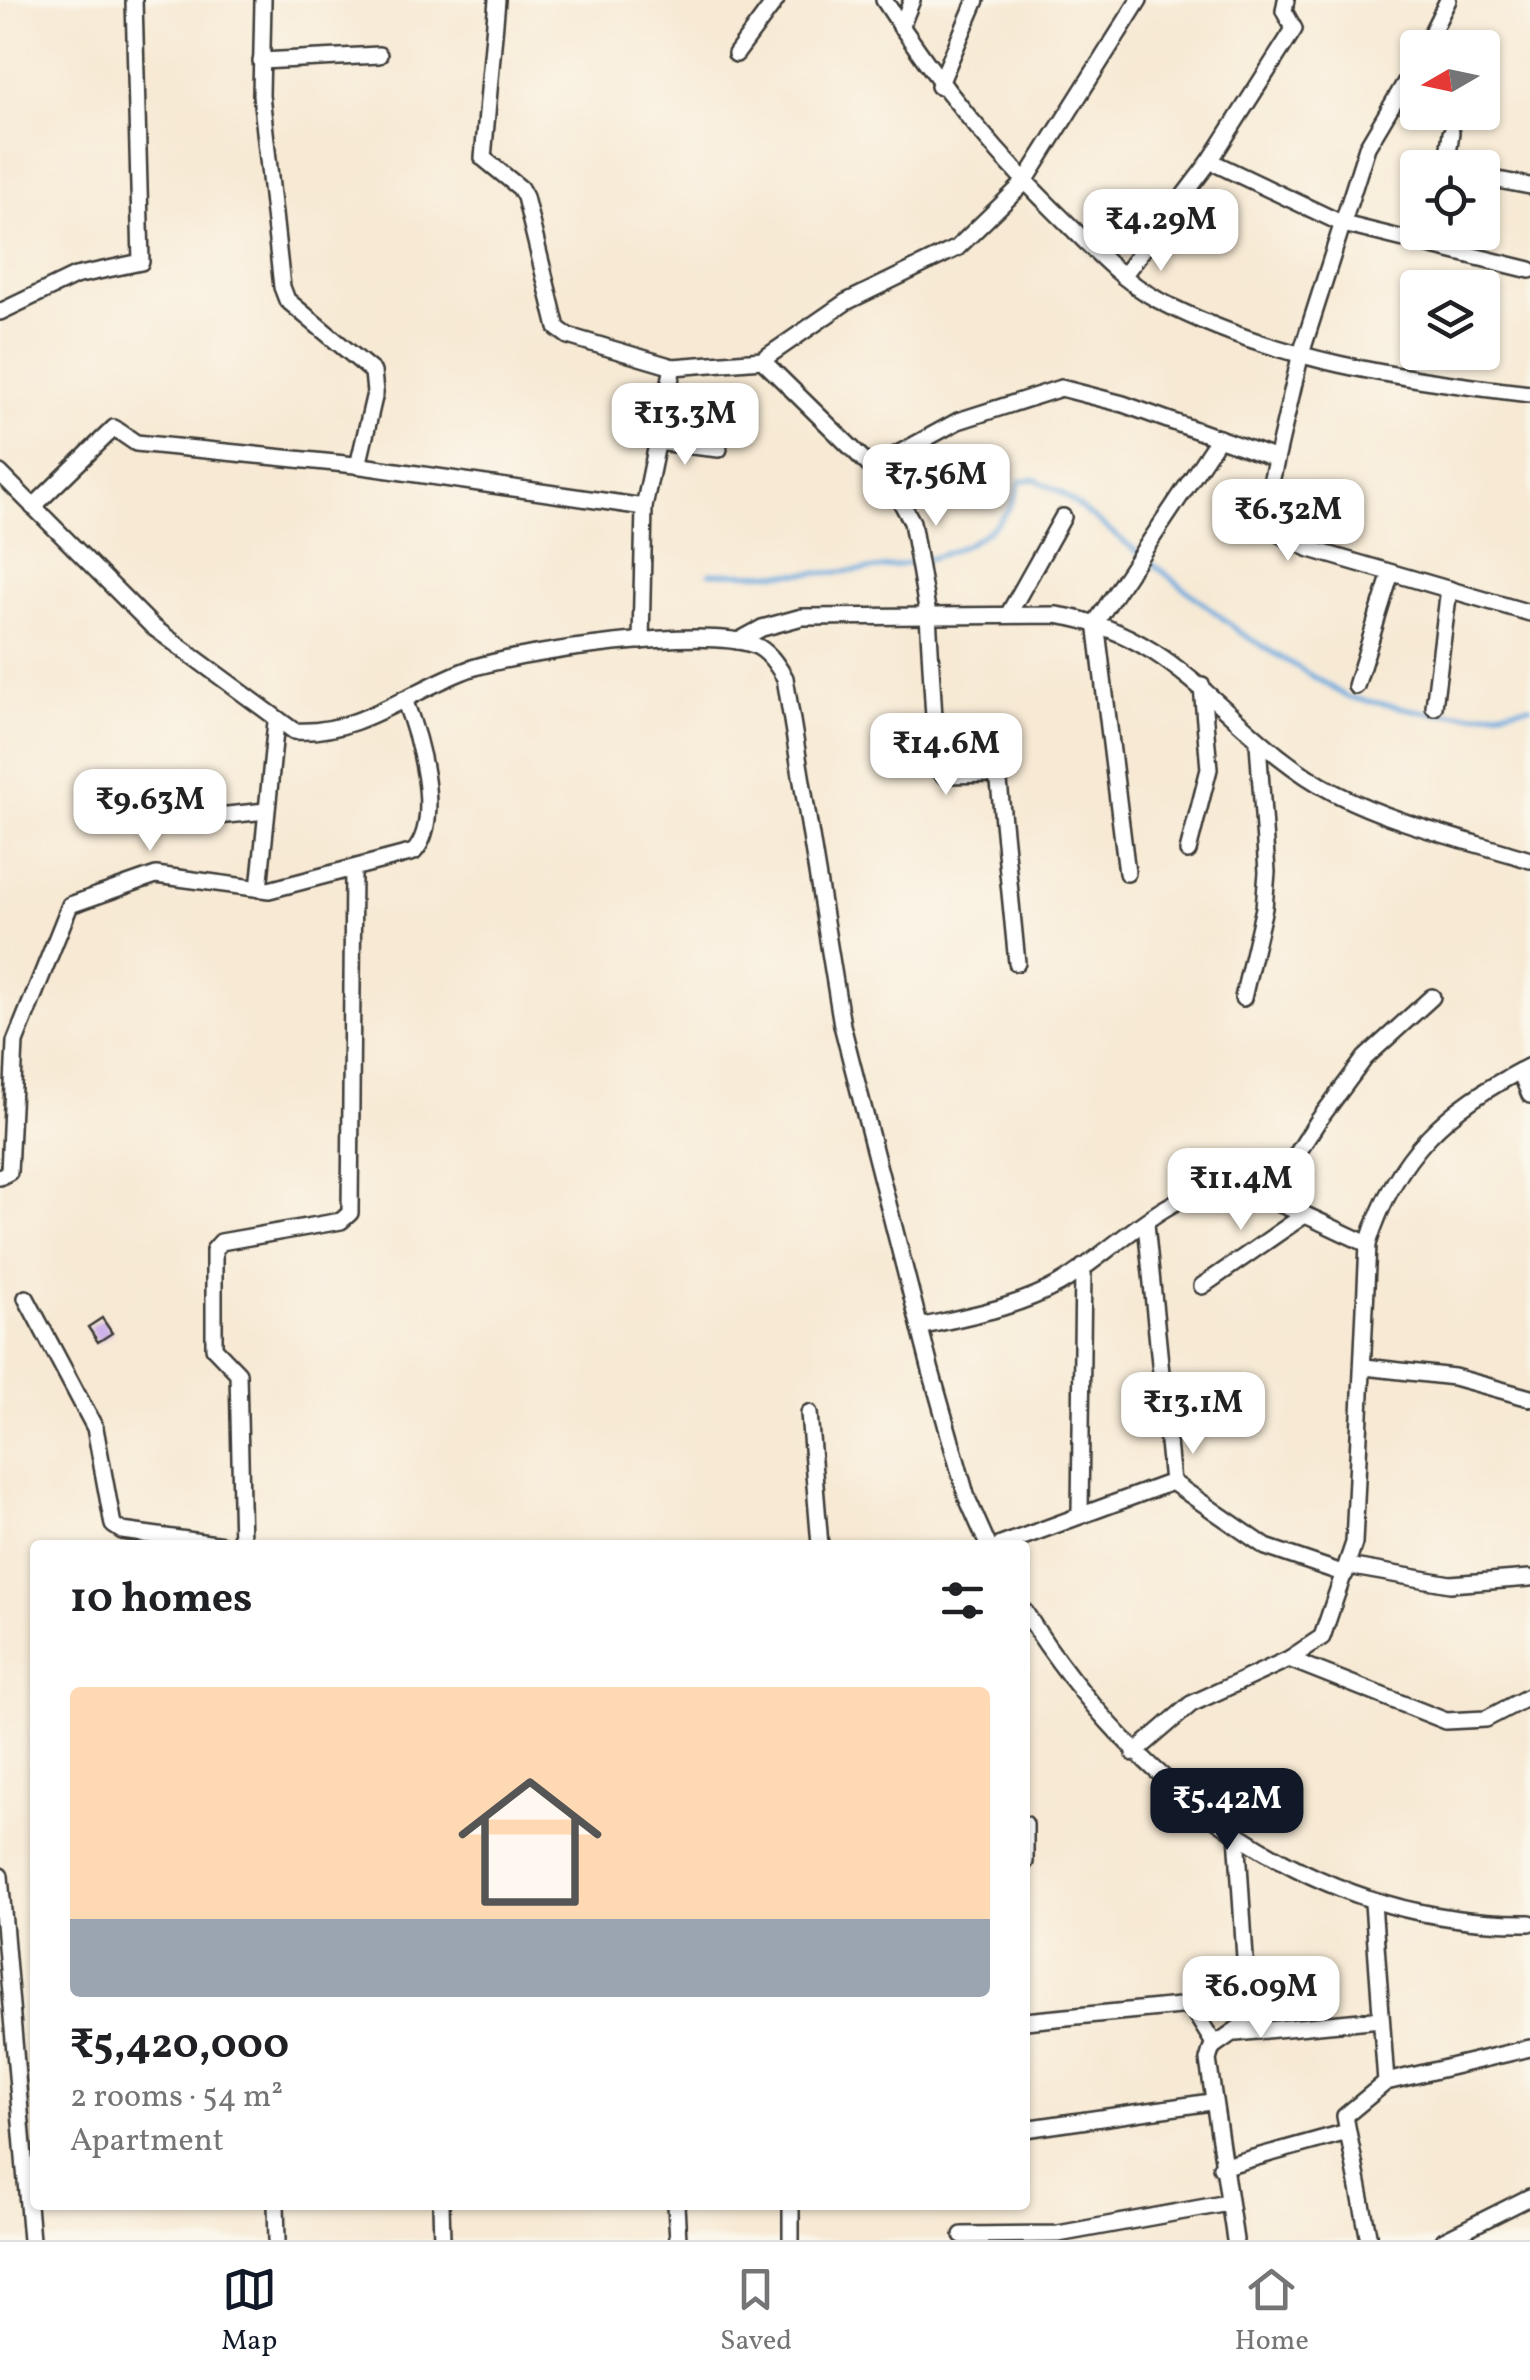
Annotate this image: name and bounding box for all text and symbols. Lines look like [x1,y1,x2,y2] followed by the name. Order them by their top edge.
[1400,30,1500,130] north arrow
[1400,30,1500,370] map controls
[1400,150,1500,250] button: locate
[1080,189,1242,274] pin: ₹4.29M
[1105,199,1217,243] text: ₹4.29M
[1400,270,1500,370] button: layers
[604,383,766,468] pin: ₹13.3M
[634,393,736,437] text: ₹13.3M
[855,444,1017,529] pin: ₹7.56M
[885,454,987,498] text: ₹7.56M
[1207,479,1369,564] pin: ₹6.32M
[1234,489,1342,533] text: ₹6.32M
[865,713,1027,798] pin: ₹14.6M
[892,723,1000,767] text: ₹14.6M
[69,769,231,854] pin: ₹9.63M
[95,779,205,823] text: ₹9.63M
[1160,1148,1322,1233] pin: ₹11.4M
[1190,1158,1292,1202] text: ₹11.4M
[1112,1372,1274,1457] pin: ₹13.1M
[1143,1382,1243,1426] text: ₹13.1M
[70,1571,253,1630] text: 10 homes
[935,1573,990,1628] icon: filters
[440,1752,620,1932] icon: home
[1146,1768,1308,1853] pin: ₹5.42M
[1172,1778,1282,1822] text: ₹5.42M
[1180,1956,1342,2041] pin: ₹6.09M
[1205,1966,1317,2010] text: ₹6.09M
[70,2017,289,2076] text: ₹5,420,000
[70,2076,283,2120] text: 2 rooms · 54 m²
[70,2120,224,2164] text: Apartment
[221,2262,277,2361] tab: Map
[720,2262,792,2361] tab: Saved
[1235,2262,1309,2361] tab: Home

